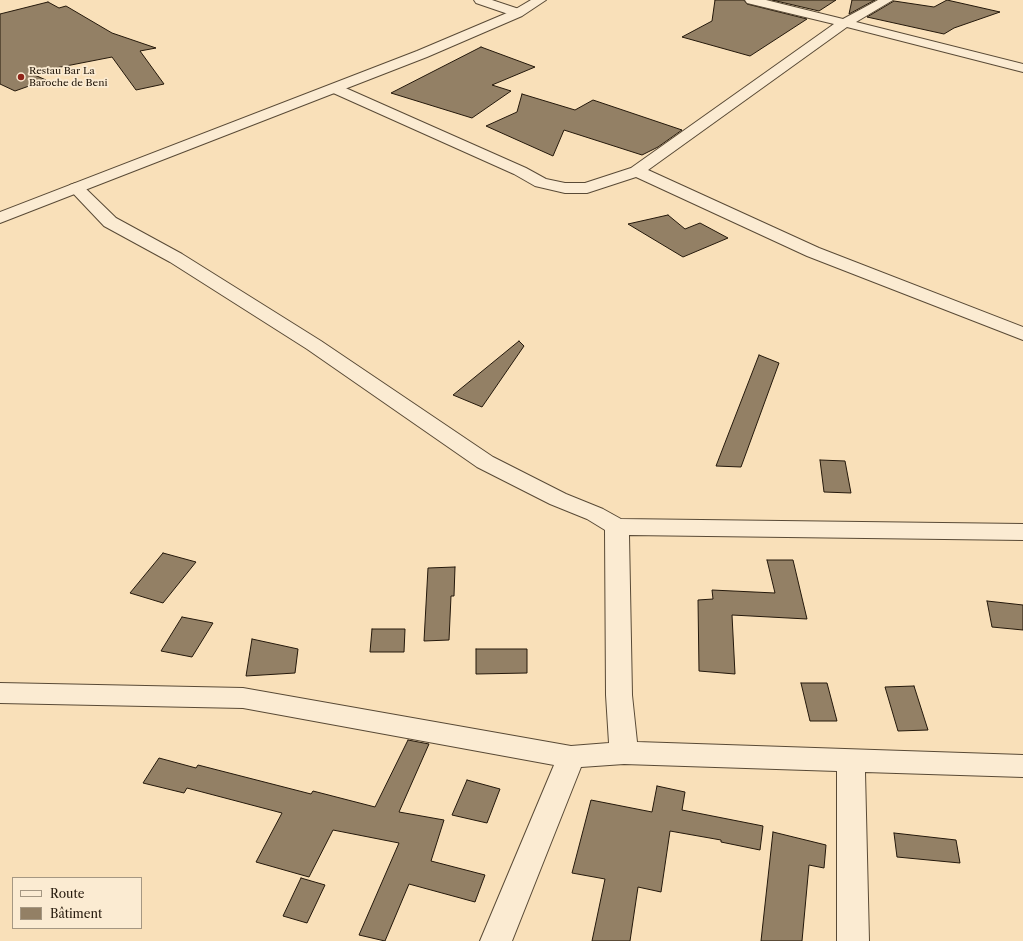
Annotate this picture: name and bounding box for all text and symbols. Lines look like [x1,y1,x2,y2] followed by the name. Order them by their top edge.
[29,65,107,88] place label: Restau Bar La Baroche de Beni
[16,72,26,82] marker: Restau Bar La Baroche de Beni
[12,877,142,929] legend
[50,886,84,901] text: Route
[50,906,102,921] text: Bâtiment

